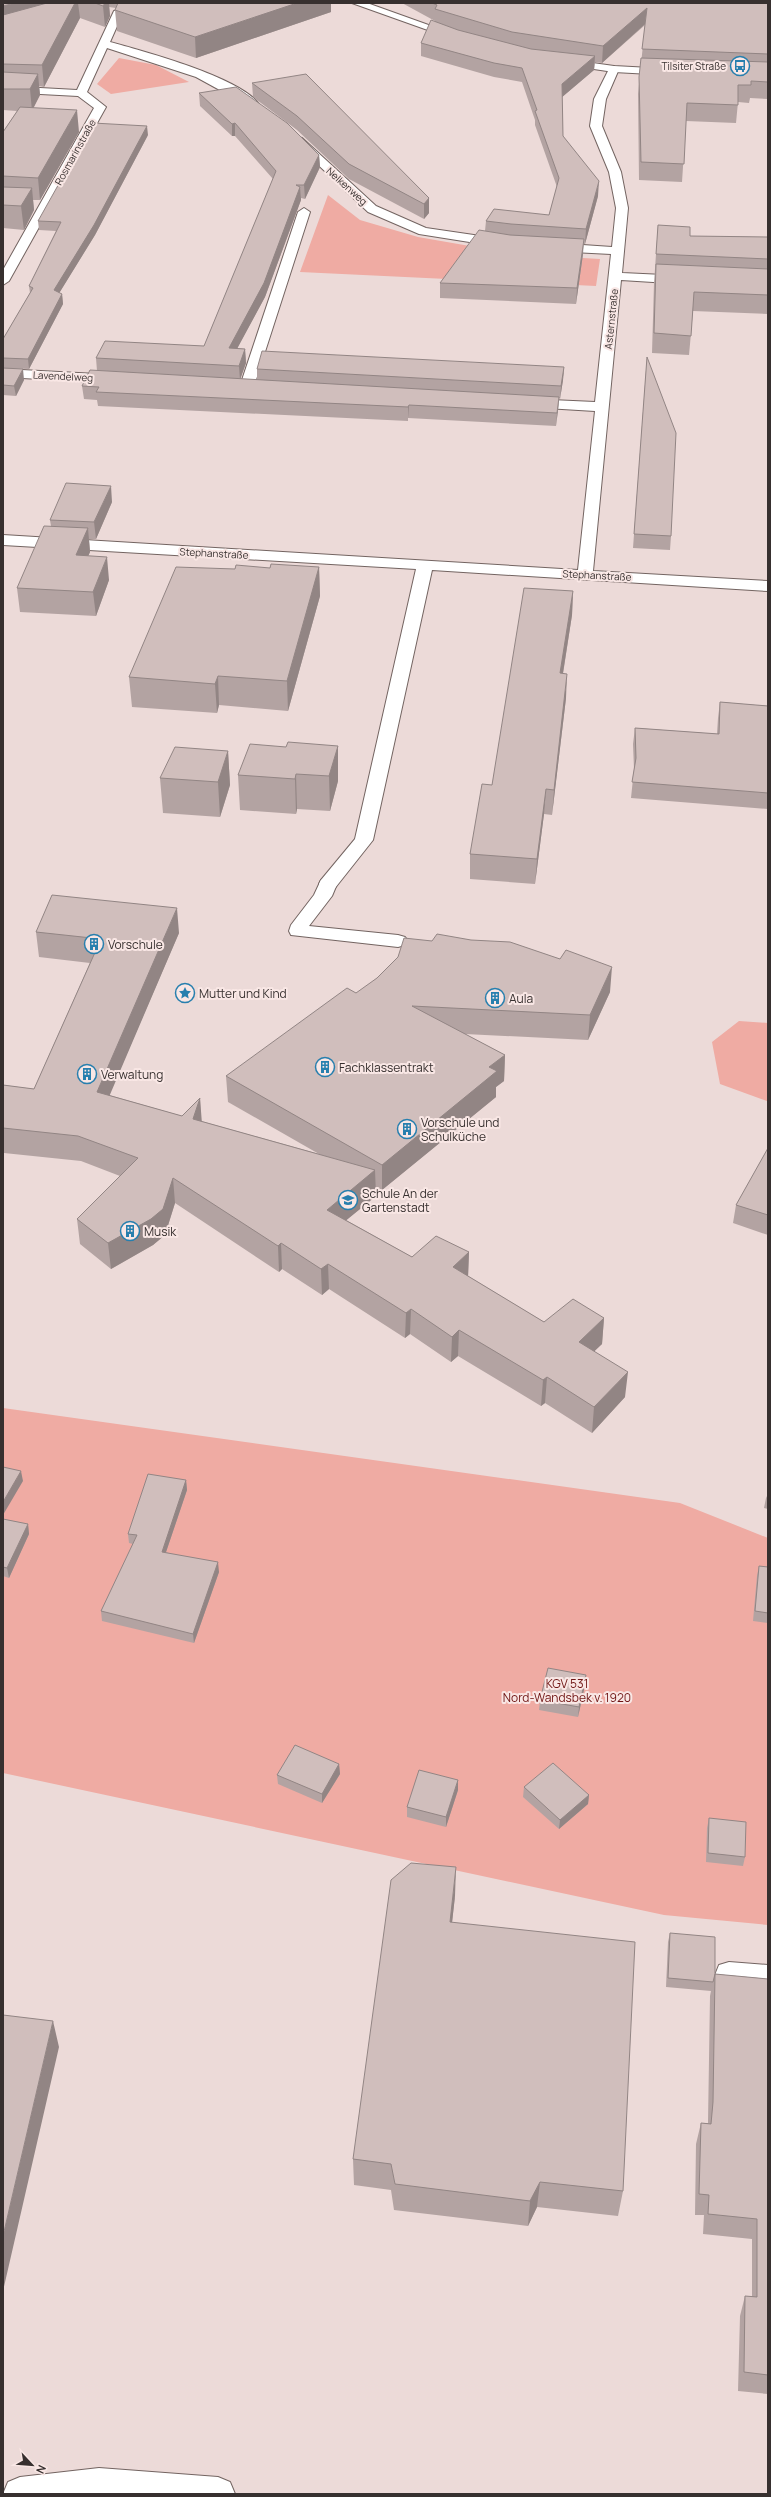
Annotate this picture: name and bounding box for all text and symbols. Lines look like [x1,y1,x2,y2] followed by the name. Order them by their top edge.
[729,55,751,77] bus stop icon: Tilsiter Straße
[662,59,726,73] place label: Tilsiter Straße
[51,116,99,187] street label: Rosmarinstraße
[323,164,371,208] street label: Nelkenweg
[601,288,621,350] street label: Asternstraße
[33,367,94,385] street label: Lavendelweg
[179,544,249,562] street label: Stephanstraße
[562,566,632,584] street label: Stephanstraße
[83,933,105,955] building icon: Vorschule
[108,936,163,953] place label: Vorschule
[174,982,196,1004] place icon: Mutter und Kind
[199,985,287,1002] place label: Mutter und Kind
[484,987,506,1009] building icon: Aula
[509,990,533,1007] place label: Aula
[314,1056,336,1078] building icon: Fachklassentrakt
[339,1059,434,1076] place label: Fachklassentrakt
[76,1063,98,1085] building icon: Verwaltung
[101,1066,163,1083] place label: Verwaltung
[421,1114,499,1145] place label: Vorschule und Schulküche
[396,1118,418,1140] building icon: Vorschule und Schulküche
[362,1185,439,1216] place label: Schule An der Gartenstadt
[337,1189,359,1211] school or university icon: Schule An der Gartenstadt
[119,1220,141,1242] building icon: Musik
[144,1223,177,1240] place label: Musik
[503,1675,631,1706] park label: KGV 531 Nord-Wandsbek v. 1920
[12,2445,52,2485] north arrow
[33,2463,50,2477] text: N

